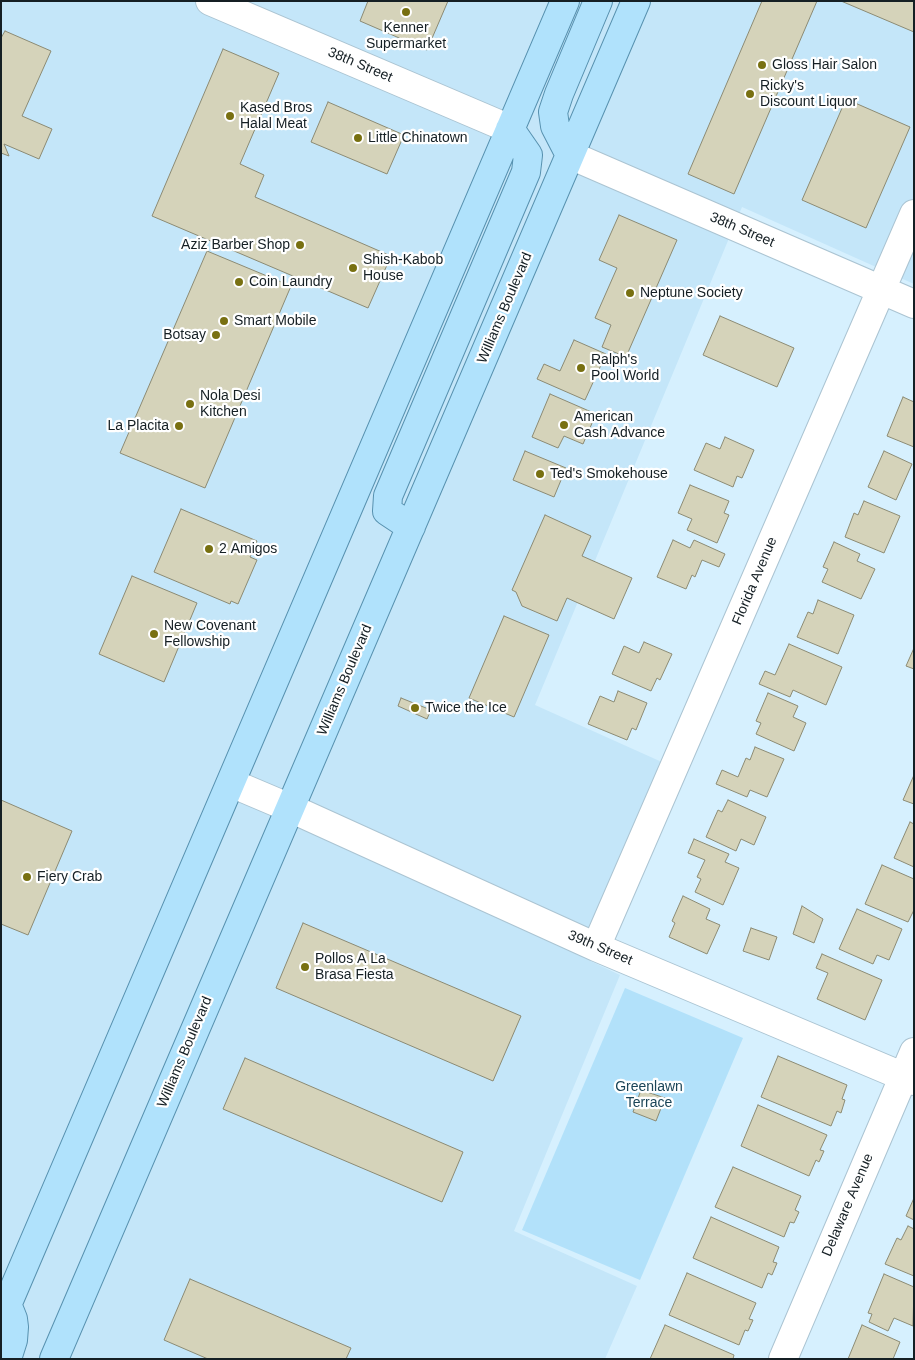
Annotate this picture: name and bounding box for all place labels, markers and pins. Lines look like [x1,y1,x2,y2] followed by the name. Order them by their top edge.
[400,6,412,18] marker: Kenner Supermarket
[366,20,446,52] place label: Kenner Supermarket
[772,57,877,73] place label: Gloss Hair Salon
[756,59,768,71] marker: Gloss Hair Salon
[760,78,857,110] place label: Ricky's Discount Liquor
[744,88,756,100] marker: Ricky's Discount Liquor
[240,100,312,132] place label: Kased Bros Halal Meat
[224,110,236,122] marker: Kased Bros Halal Meat
[368,130,468,146] place label: Little Chinatown
[352,132,364,144] marker: Little Chinatown
[181,237,290,253] place label: Aziz Barber Shop
[294,239,306,251] marker: Aziz Barber Shop
[363,252,443,284] place label: Shish-Kabob House
[347,262,359,274] marker: Shish-Kabob House
[249,274,332,290] place label: Coin Laundry
[233,276,245,288] marker: Coin Laundry
[640,285,743,301] place label: Neptune Society
[624,287,636,299] marker: Neptune Society
[234,313,316,329] place label: Smart Mobile
[218,315,230,327] marker: Smart Mobile
[163,327,206,343] place label: Botsay
[210,329,222,341] marker: Botsay
[591,352,659,384] place label: Ralph's Pool World
[575,362,587,374] marker: Ralph's Pool World
[200,388,261,421] place label: Nola Desi Kitchen
[184,398,196,410] marker: Nola Desi Kitchen
[574,409,665,442] place label: American Cash Advance
[108,418,169,434] place label: La Placita
[558,419,570,431] marker: American Cash Advance
[173,420,185,432] marker: La Placita
[550,466,668,482] place label: Ted's Smokehouse
[534,468,546,480] marker: Ted's Smokehouse
[219,541,277,557] place label: 2 Amigos
[203,543,215,555] marker: 2 Amigos
[164,618,256,650] place label: New Covenant Fellowship
[148,628,160,640] marker: New Covenant Fellowship
[425,700,507,716] place label: Twice the Ice
[409,702,421,714] marker: Twice the Ice
[37,869,102,885] place label: Fiery Crab
[21,871,33,883] marker: Fiery Crab
[315,951,394,984] place label: Pollos A La Brasa Fiesta
[299,961,311,973] marker: Pollos A La Brasa Fiesta

